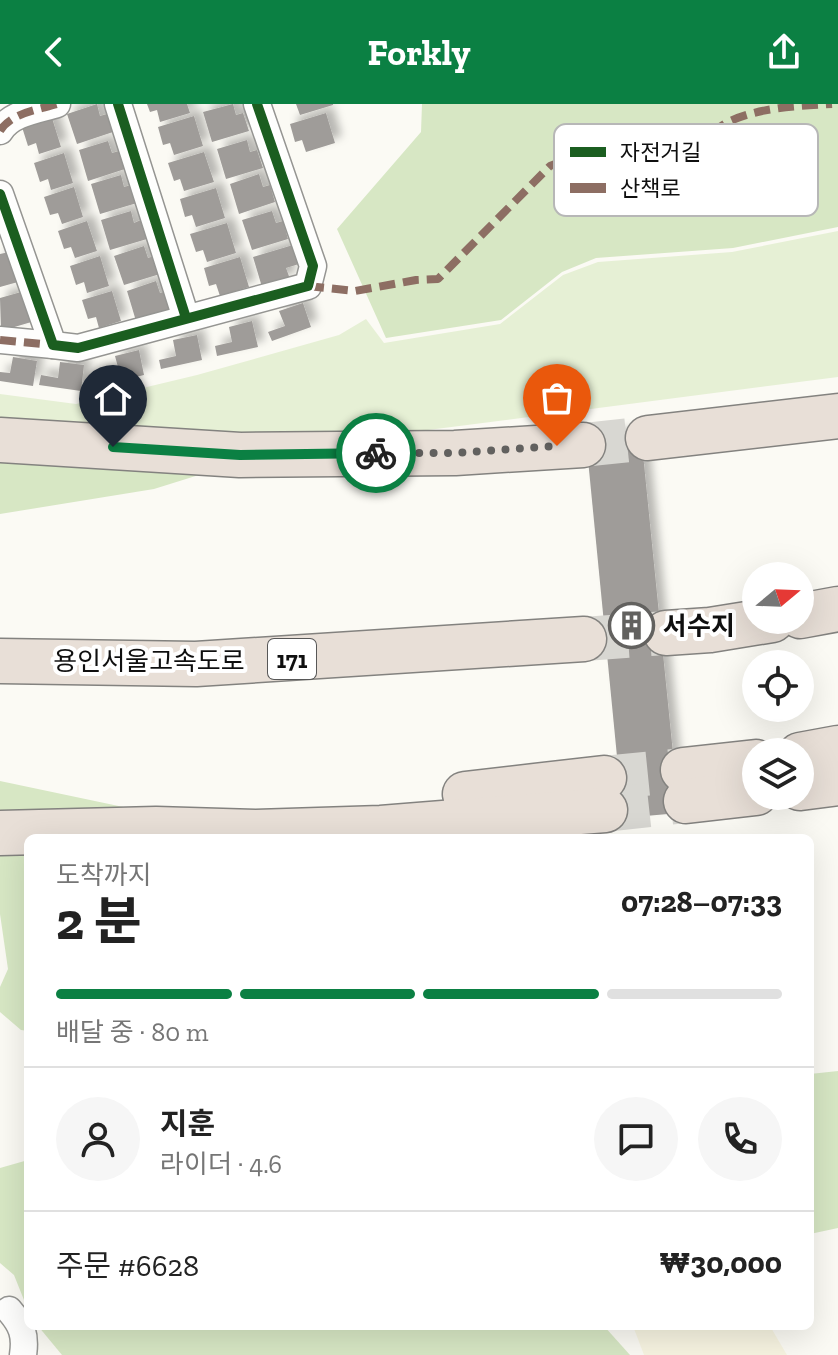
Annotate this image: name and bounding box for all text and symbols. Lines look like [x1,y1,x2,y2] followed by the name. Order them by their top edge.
[32,30,76,74] icon: back
[762,30,806,74] icon: share
[367,31,471,74] text: Forkly
[554,124,818,216] legend
[620,139,701,166] text: 자전거길
[620,175,681,202] text: 산책로
[523,364,591,446] pin
[79,365,147,447] pin
[535,376,579,420] icon: bag
[91,377,135,421] icon: home
[336,413,416,493] courier
[354,431,398,475] icon: bike
[742,562,814,634] north arrow
[742,562,814,810] map controls
[608,602,656,650] building icon: 서수지
[663,610,735,642] place label: 서수지
[268,639,316,679] road number: 171
[53,645,245,677] street label: 용인서울고속도로
[742,650,814,722] button: locate
[742,738,814,810] button: layers
[56,859,152,891] text: 도착까지
[621,884,782,920] text: 07:28–07:33
[56,890,142,952] text: 2 분
[56,1016,208,1048] text: 배달 중 · 80 m
[56,1097,140,1181] button: person
[594,1097,678,1181] button: chat
[698,1097,782,1181] button: phone
[160,1106,215,1142] text: 지훈
[160,1148,282,1180] text: 라이더 · 4.6
[659,1245,782,1281] text: ₩30,000
[56,1248,199,1284] text: 주문 #6628

